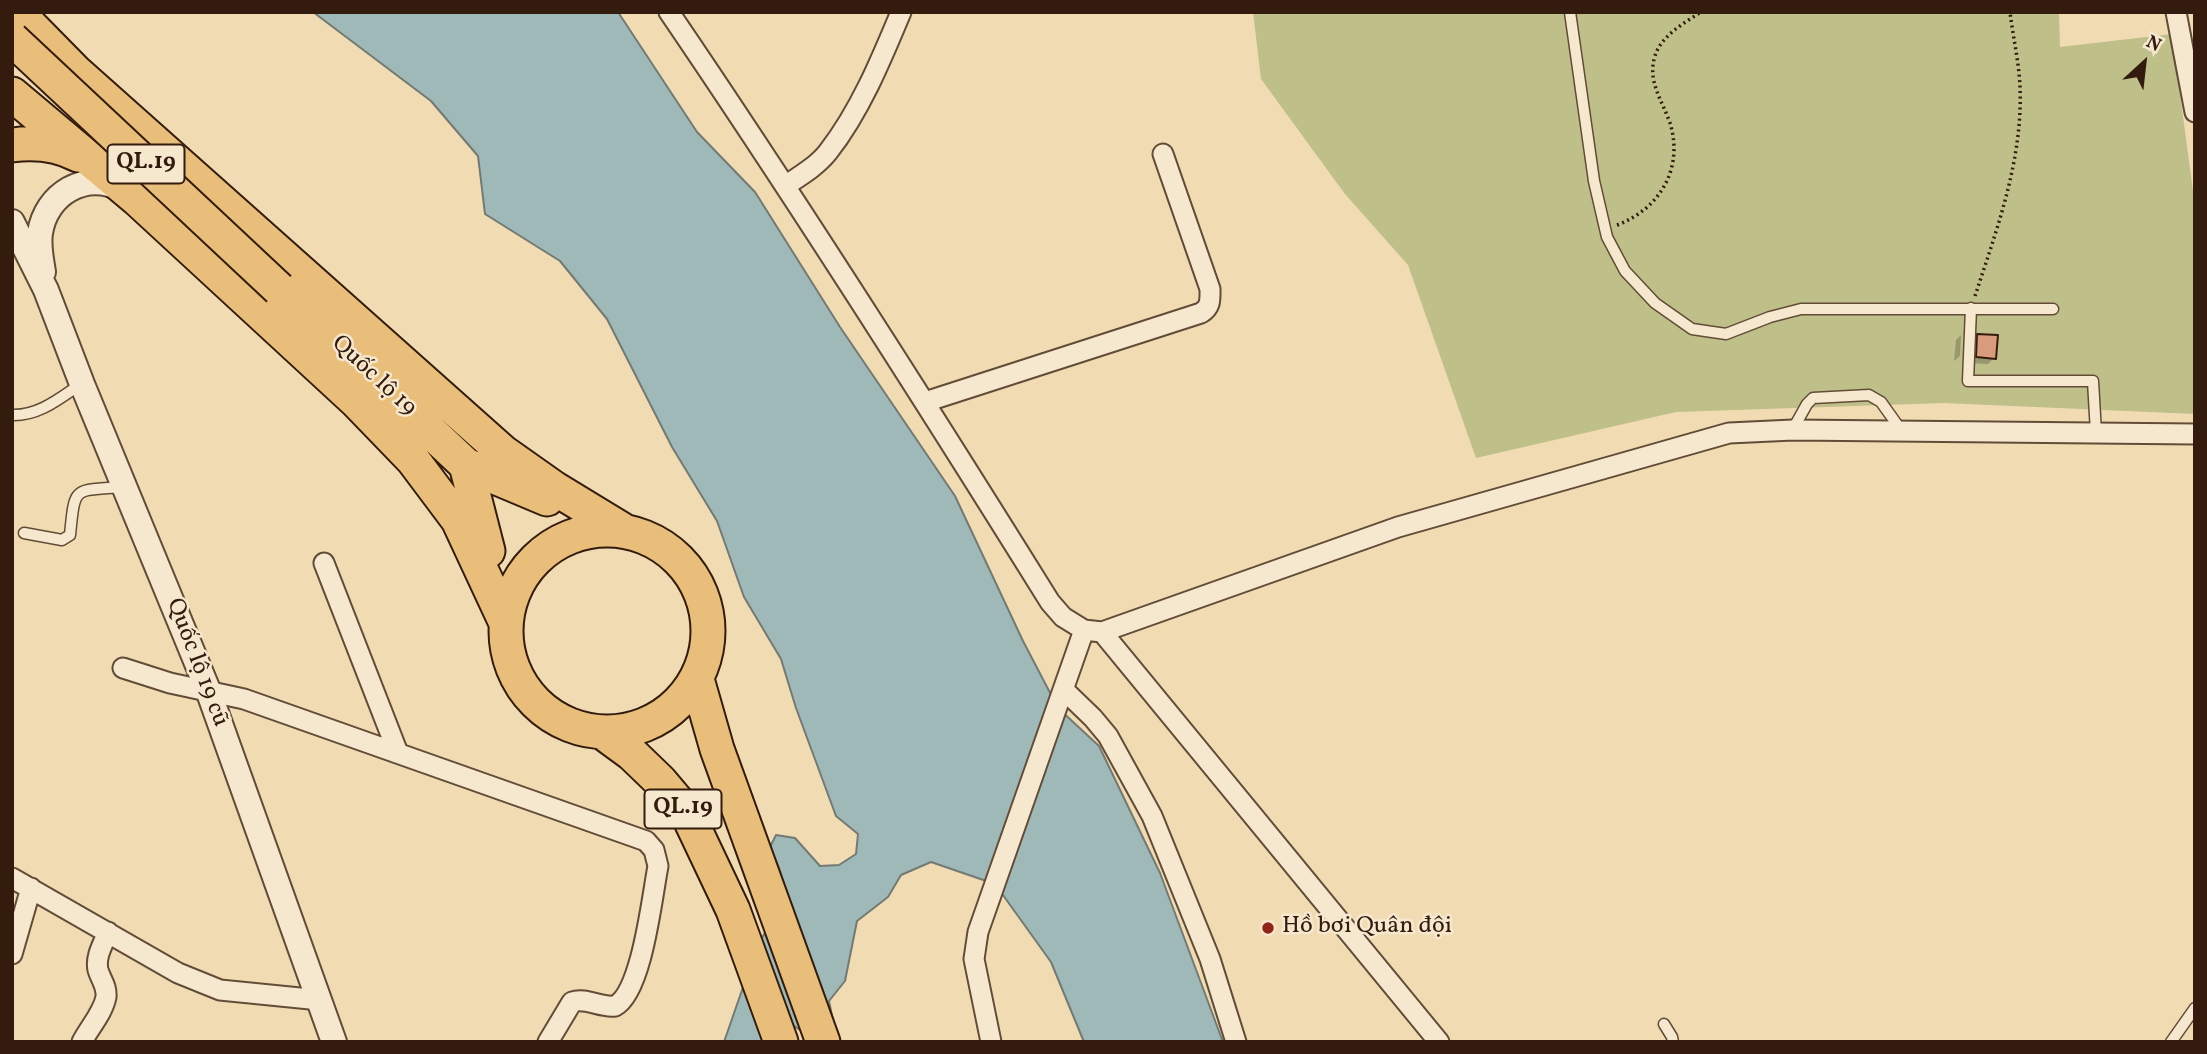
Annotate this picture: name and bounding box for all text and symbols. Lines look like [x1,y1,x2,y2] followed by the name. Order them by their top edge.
[2109,28,2179,98] north arrow
[2141,30,2166,59] text: N
[108,144,184,183] road number: QL.19
[324,330,422,424] street label: Quốc lộ 19
[158,595,234,731] street label: Quốc lộ 19 cũ
[644,790,722,828] road number: QL.19
[1282,914,1452,942] place label: Hồ bơi Quân đội
[1260,920,1276,936] marker: Hồ bơi Quân đội

